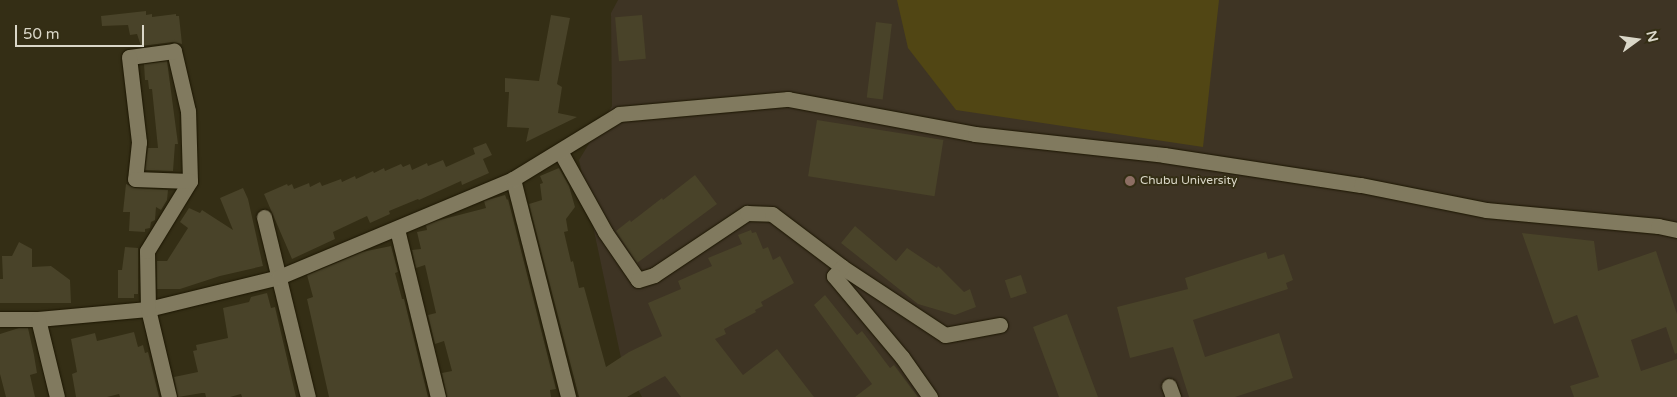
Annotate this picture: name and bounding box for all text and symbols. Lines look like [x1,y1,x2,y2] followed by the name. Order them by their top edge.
[18,15,146,47] scale bar
[1612,15,1662,65] north arrow
[23,25,60,43] text: 50 m
[1642,29,1662,44] text: N
[1140,174,1237,188] place label: Chubu University
[1124,175,1136,187] marker: Chubu University

